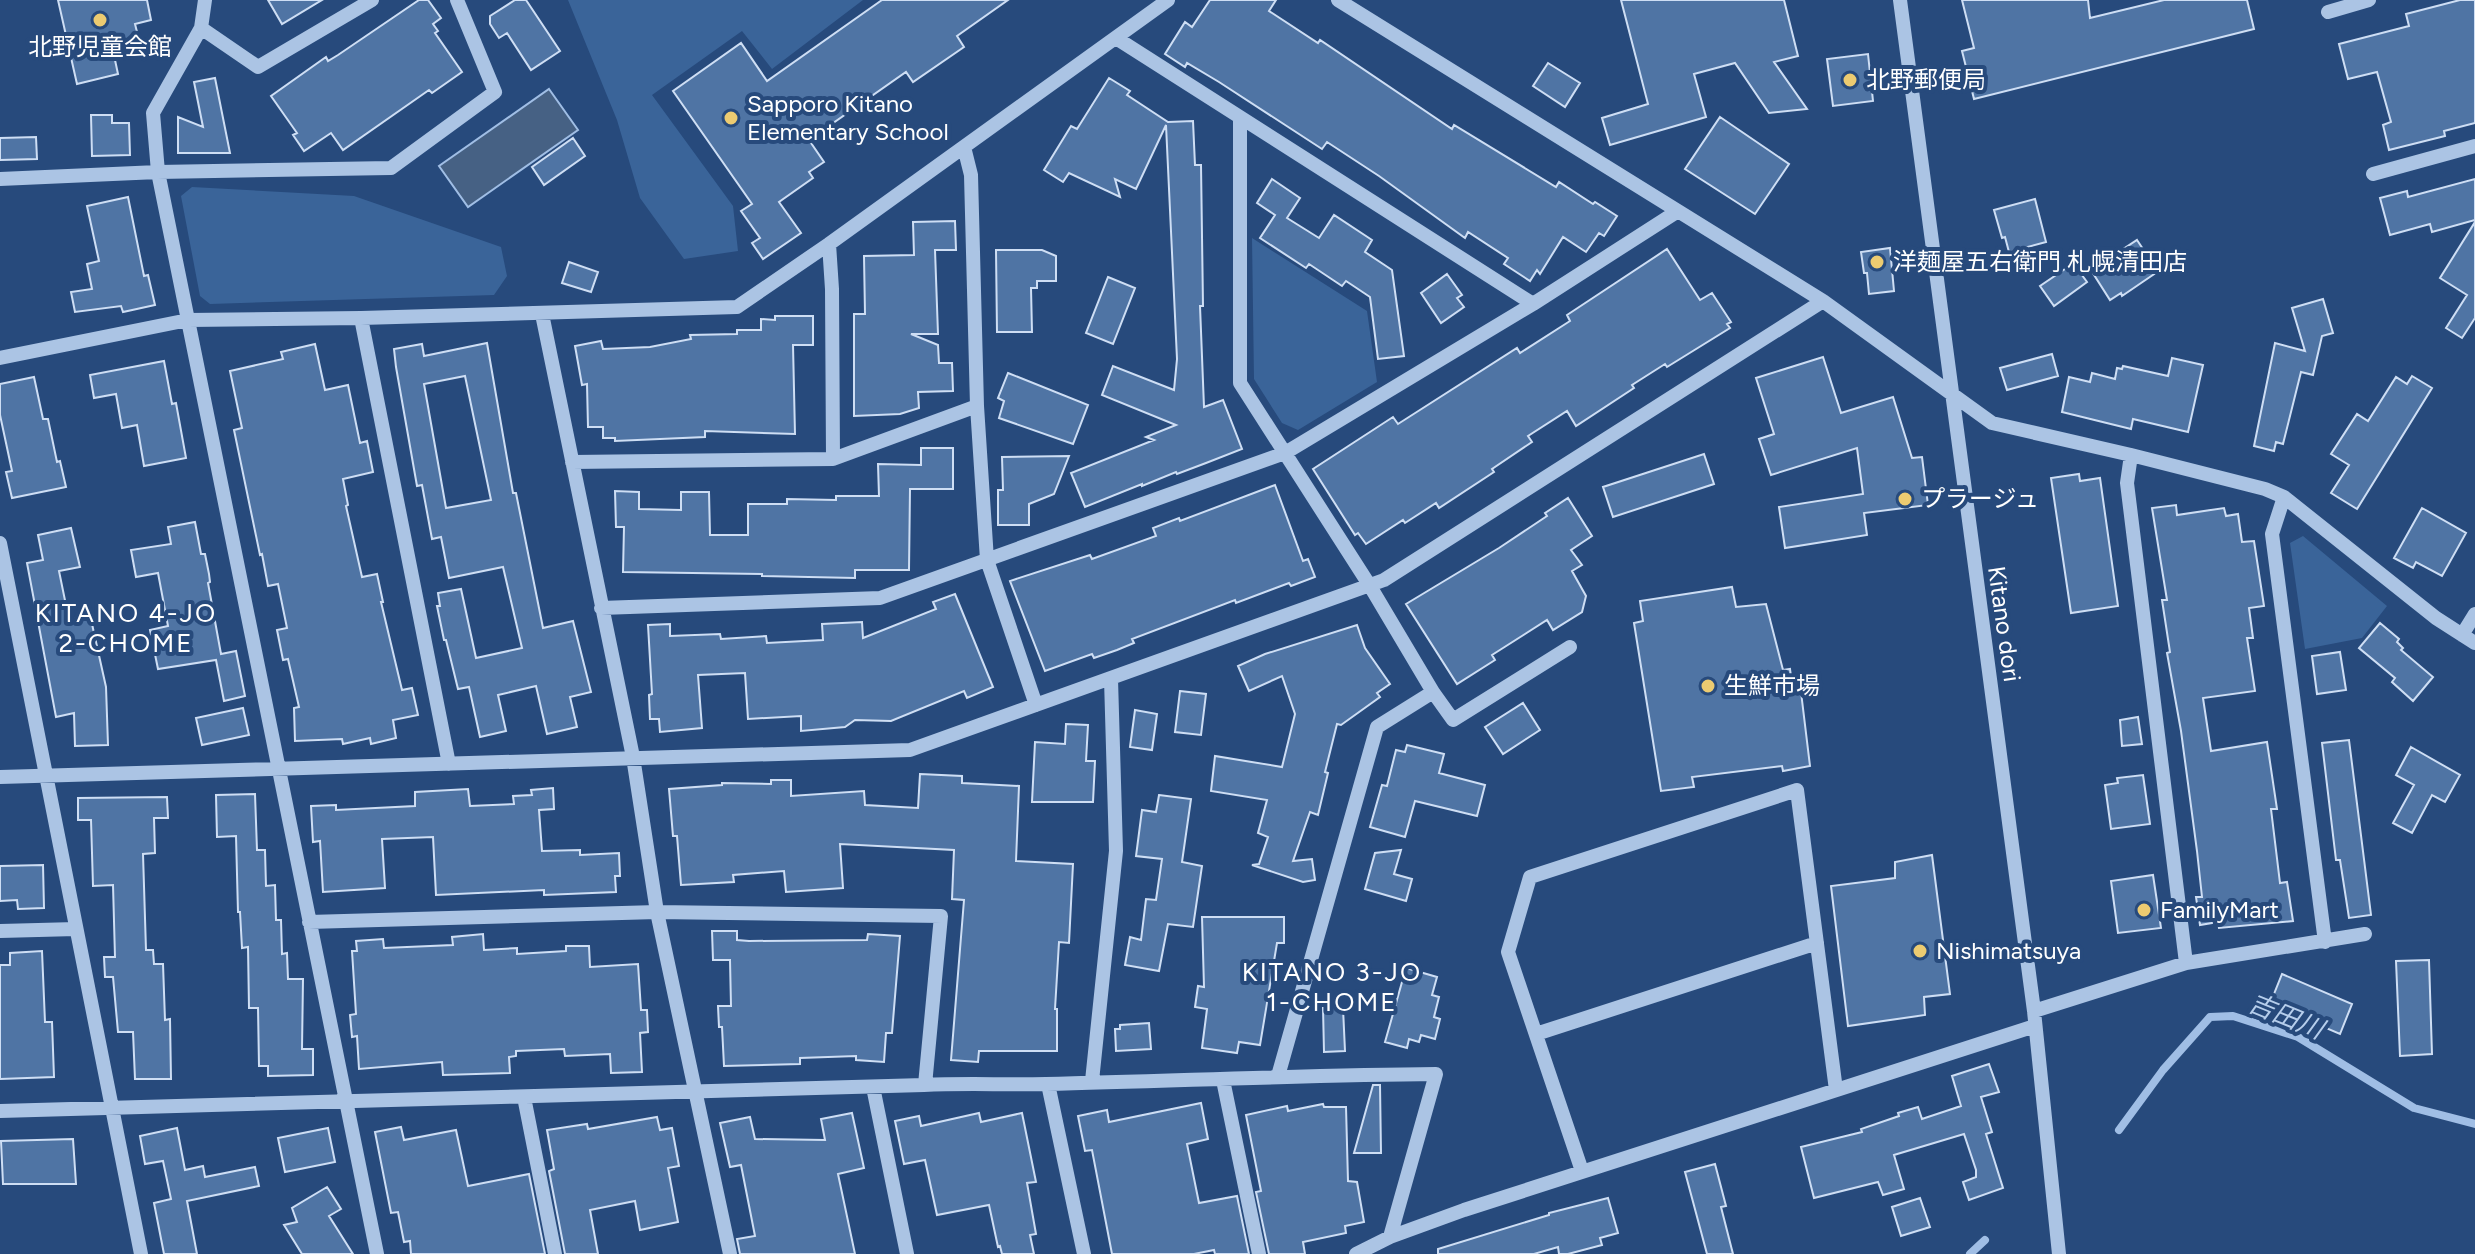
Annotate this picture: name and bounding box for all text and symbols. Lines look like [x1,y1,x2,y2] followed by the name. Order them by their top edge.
[91,11,109,29] marker: 北野児童会館
[28,32,172,61] place label: 北野児童会館
[1866,65,1986,94] place label: 北野郵便局
[1841,71,1859,89] marker: 北野郵便局
[747,89,949,146] place label: Sapporo Kitano Elementary School
[722,109,740,127] marker: Sapporo Kitano Elementary School
[1893,247,2187,276] place label: 洋麺屋五右衛門 札幌清田店
[1868,253,1886,271] marker: 洋麺屋五右衛門 札幌清田店
[1921,484,2039,513] place label: プラージュ
[1896,490,1914,508] marker: プラージュ
[1982,564,2027,684] street label: Kitano dori
[35,597,217,659] district label: KITANO 4-JO 2-CHOME
[1724,671,1820,700] place label: 生鮮市場
[1699,677,1717,695] marker: 生鮮市場
[2160,895,2279,924] place label: FamilyMart
[2135,901,2153,919] marker: FamilyMart
[1936,936,2081,965] place label: Nishimatsuya
[1911,942,1929,960] marker: Nishimatsuya
[1242,956,1422,1018] district label: KITANO 3-JO 1-CHOME
[2244,987,2331,1047] water label: 吉田川

